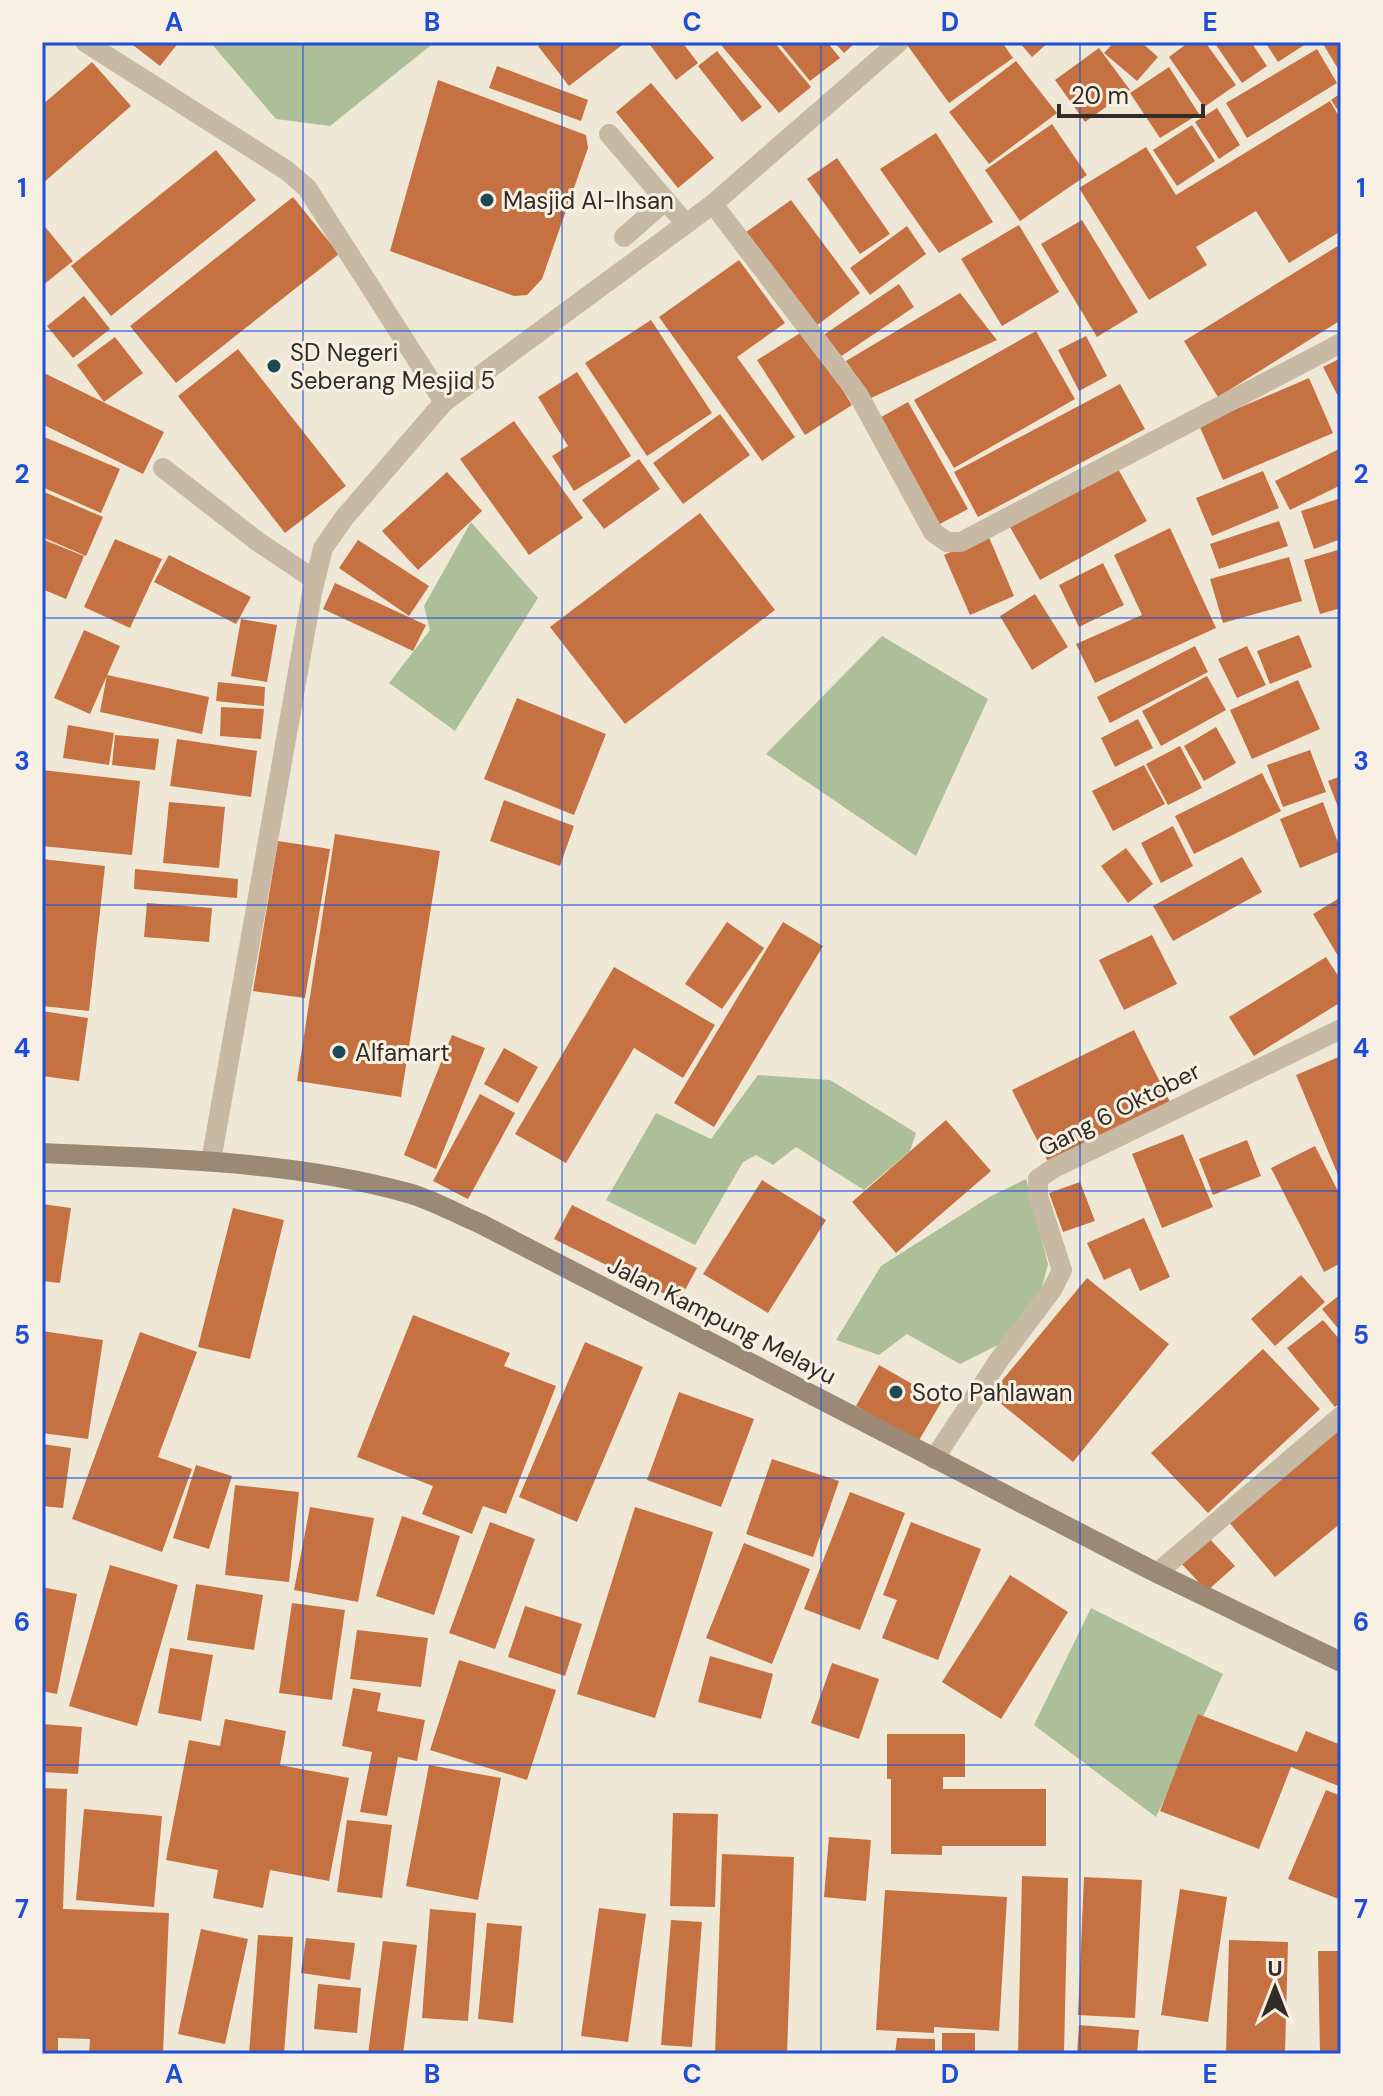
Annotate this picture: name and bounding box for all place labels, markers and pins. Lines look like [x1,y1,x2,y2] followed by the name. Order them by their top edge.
[503,185,674,216] place label: Masjid Al-Ihsan
[478,191,496,209] marker: Masjid Al-Ihsan
[290,337,495,396] place label: SD Negeri Seberang Mesjid 5
[265,357,283,375] marker: SD Negeri Seberang Mesjid 5
[355,1037,450,1068] place label: Alfamart
[330,1043,348,1061] marker: Alfamart
[912,1377,1072,1408] place label: Soto Pahlawan
[887,1383,905,1401] marker: Soto Pahlawan

